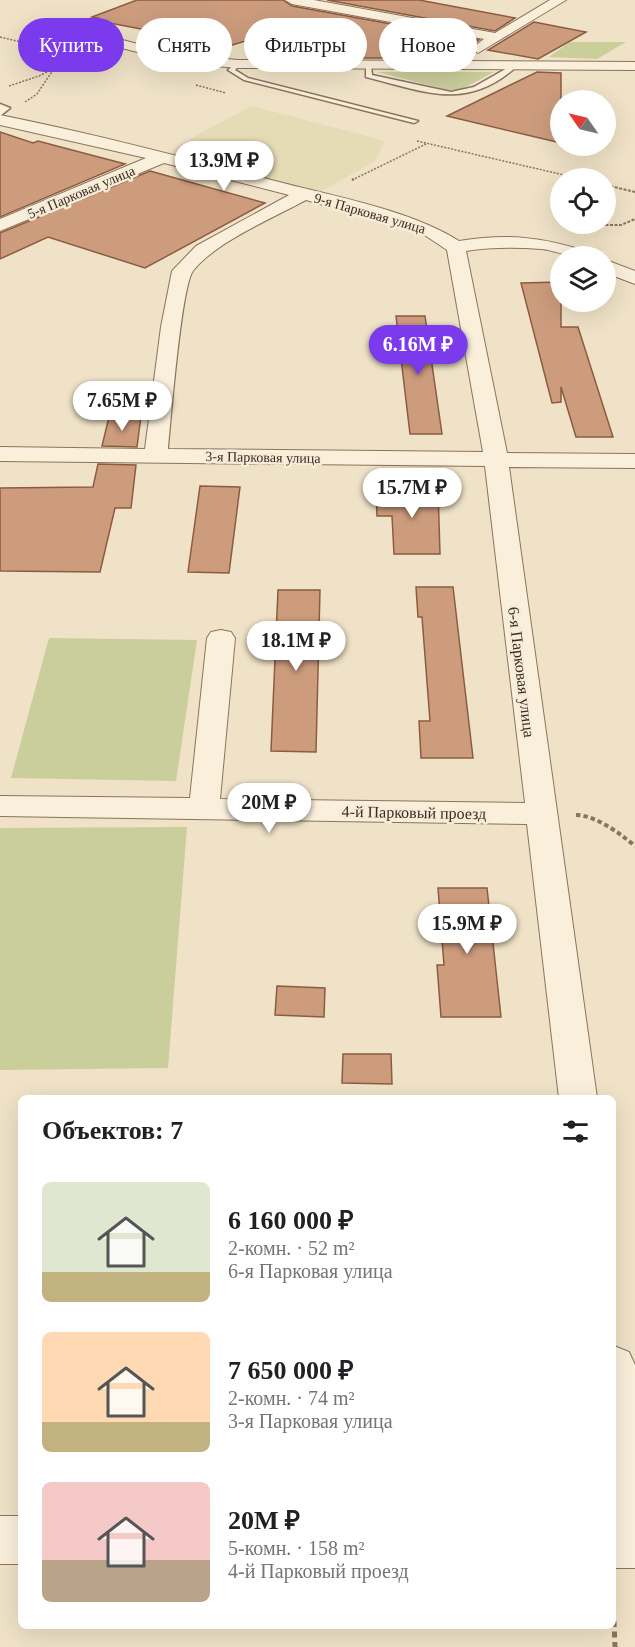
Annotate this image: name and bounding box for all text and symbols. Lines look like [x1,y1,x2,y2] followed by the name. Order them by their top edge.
[18,18,124,72] chip: Купить
[136,18,232,72] chip: Снять
[244,18,367,72] chip: Фильтры
[379,18,477,72] chip: Новое
[550,90,616,156] north arrow
[550,90,616,312] map controls
[169,141,279,192] pin: 13.9M ₽
[189,149,259,171] text: 13.9M ₽
[25,163,138,222] street label: 5-я Парковая улица
[550,168,616,234] button: locate
[312,190,428,237] street label: 9-я Парковая улица
[550,246,616,312] button: layers
[363,325,473,376] pin: 6.16M ₽
[383,333,453,355] text: 6.16M ₽
[67,381,177,432] pin: 7.65M ₽
[87,389,157,411] text: 7.65M ₽
[205,449,321,466] street label: 3-я Парковая улица
[357,468,467,519] pin: 15.7M ₽
[377,476,447,498] text: 15.7M ₽
[504,606,538,739] street label: 6-я Парковая улица
[241,621,351,672] pin: 18.1M ₽
[261,629,331,651] text: 18.1M ₽
[227,783,311,834] pin: 20M ₽
[241,791,297,813] text: 20M ₽
[342,803,486,823] street label: 4-й Парковый проезд
[412,904,522,955] pin: 15.9M ₽
[432,912,502,934] text: 15.9M ₽
[559,1115,592,1148] icon: filters
[42,1116,183,1145] text: Объектов: 7
[90,1206,162,1278] icon: home
[228,1206,354,1235] text: 6 160 000 ₽
[228,1237,355,1259] text: 2-комн. · 52 m²
[228,1260,393,1282] text: 6-я Парковая улица
[90,1356,162,1428] icon: home
[228,1356,354,1385] text: 7 650 000 ₽
[228,1387,355,1409] text: 2-комн. · 74 m²
[228,1410,393,1432] text: 3-я Парковая улица
[90,1506,162,1578] icon: home
[228,1506,300,1535] text: 20M ₽
[228,1537,365,1559] text: 5-комн. · 158 m²
[228,1560,409,1582] text: 4-й Парковый проезд

